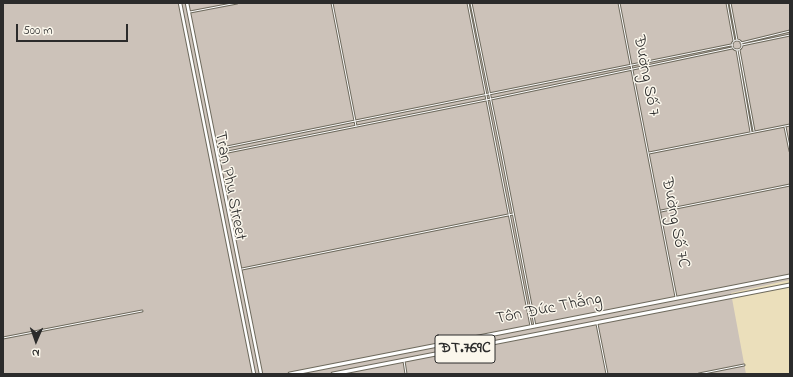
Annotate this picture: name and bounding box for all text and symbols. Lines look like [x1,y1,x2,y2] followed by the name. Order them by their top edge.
[18,16,130,42] scale bar
[23,22,53,40] text: 500 m
[627,34,663,118] street label: Đường Số 7
[208,130,250,242] street label: Tran Phu Street
[655,176,693,270] street label: Đường Số 7C
[494,290,604,330] street label: Tôn Đức Thắng
[16,321,56,361] north arrow
[435,335,495,363] road number: ĐT.769C
[32,345,40,361] text: N

